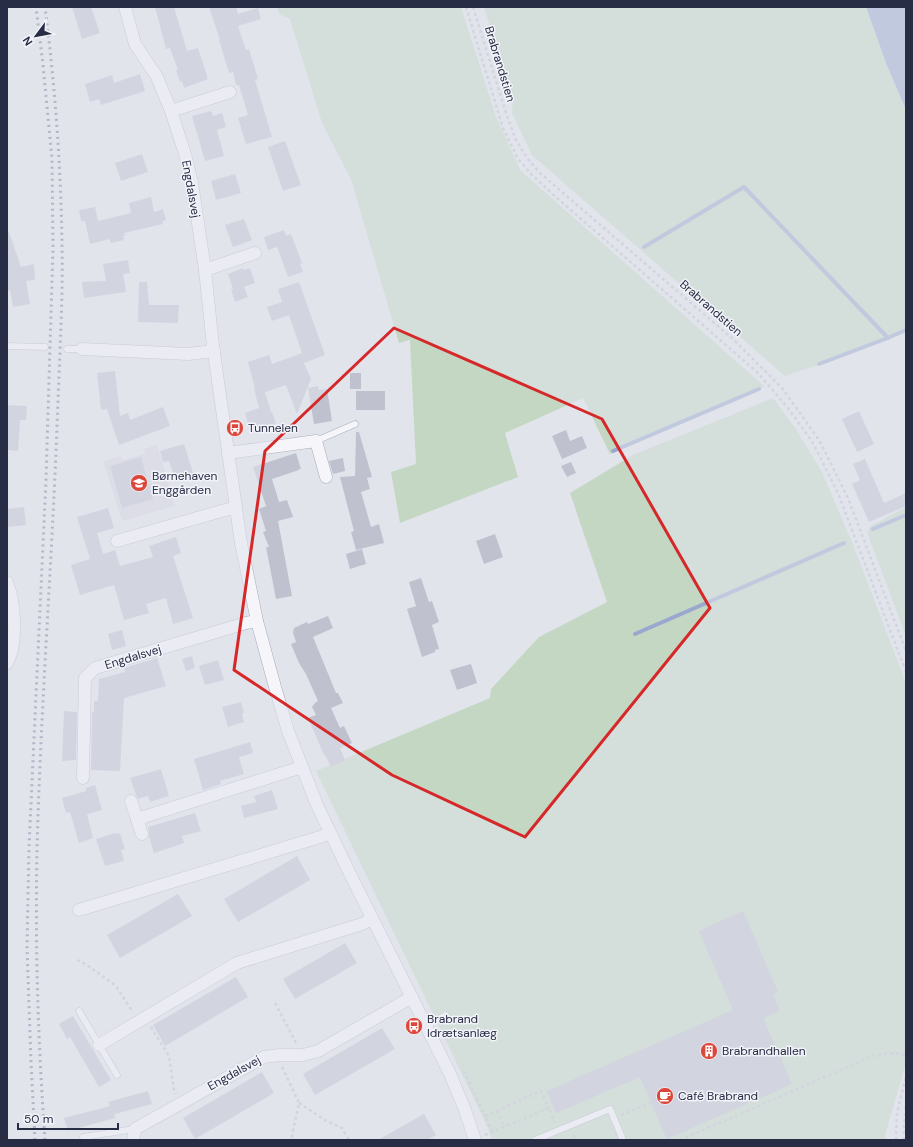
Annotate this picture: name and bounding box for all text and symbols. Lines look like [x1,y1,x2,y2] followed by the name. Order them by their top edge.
[16,16,56,56] north arrow
[481,24,519,104] street label: Brabrandstien
[19,34,36,48] text: N
[178,159,204,219] street label: Engdalsvej
[676,276,746,340] street label: Brabrandstien
[225,418,245,438] bus stop icon: Tunnelen
[248,420,298,436] place label: Tunnelen
[152,468,218,498] place label: Børnehaven Enggården
[129,473,149,493] school or university icon: Børnehaven Enggården
[103,641,163,673] street label: Engdalsvej
[427,1011,497,1041] place label: Brabrand Idrætsanlæg
[404,1016,424,1036] bus stop icon: Brabrand Idrætsanlæg
[699,1041,719,1061] building icon: Brabrandhallen
[722,1043,806,1059] place label: Brabrandhallen
[205,1052,263,1094] street label: Engdalsvej
[655,1086,675,1106] cafe icon: Café Brabrand
[678,1088,758,1104] place label: Café Brabrand
[18,1105,118,1131] scale bar
[24,1111,53,1127] text: 50 m

